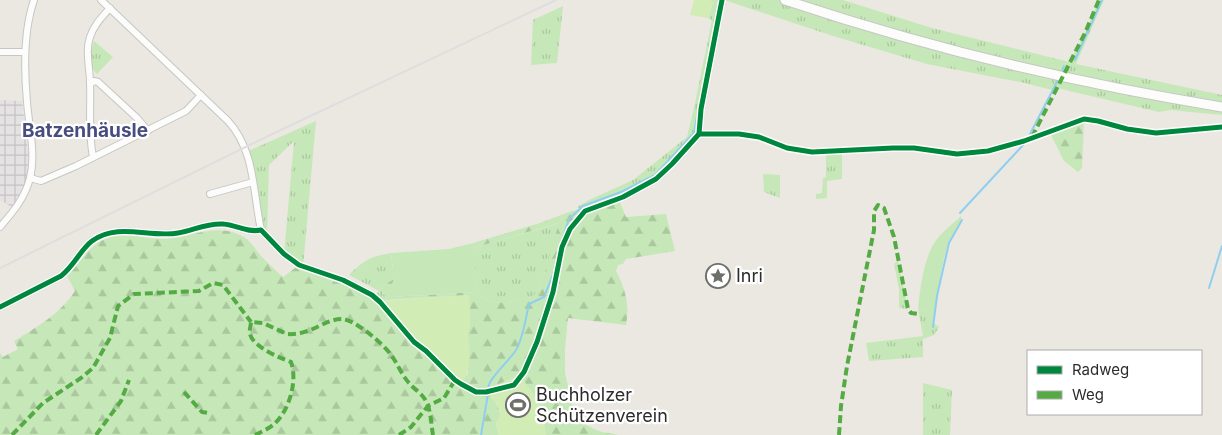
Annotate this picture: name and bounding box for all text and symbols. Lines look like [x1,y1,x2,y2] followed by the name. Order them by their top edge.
[22,119,148,142] district label: Batzenhäusle
[705,263,731,289] place icon: Inri
[736,265,763,286] place label: Inri
[1027,350,1202,415] legend
[1072,360,1129,379] text: Radweg
[536,384,668,426] place label: Buchholzer Schützenverein
[1072,385,1104,404] text: Weg
[505,392,531,418] sports icon: Buchholzer Schützenverein

